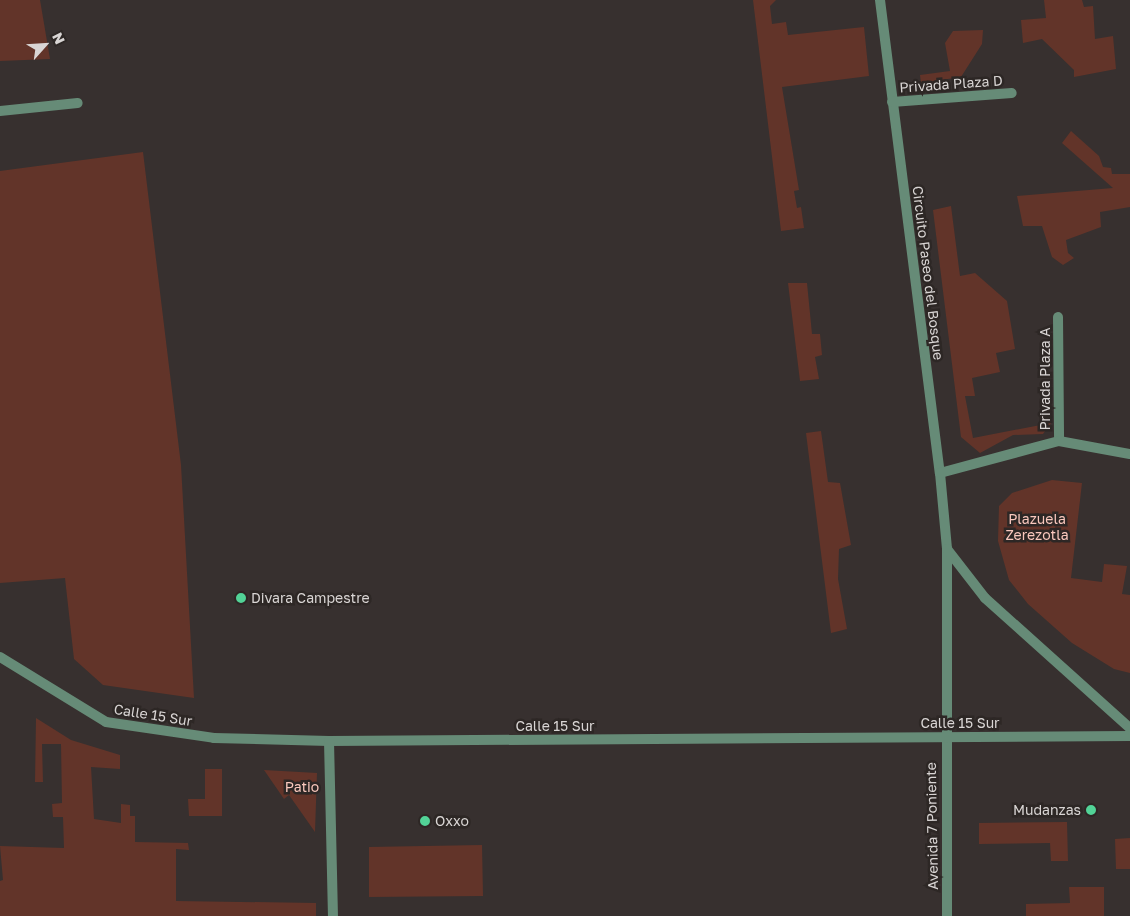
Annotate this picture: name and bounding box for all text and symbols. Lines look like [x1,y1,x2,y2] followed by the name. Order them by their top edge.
[20,20,70,70] north arrow
[49,30,69,47] text: N
[899,72,1003,96] street label: Privada Plaza D
[909,185,947,361] street label: Circuito Paseo del Bosque
[1037,327,1053,431] street label: Privada Plaza A
[1005,511,1069,544] park label: Plazuela Zerezotla
[251,590,370,606] place label: Divara Campestre
[235,592,247,604] marker: Divara Campestre
[113,701,193,729] street label: Calle 15 Sur
[920,715,1000,731] street label: Calle 15 Sur
[515,718,595,734] street label: Calle 15 Sur
[922,762,942,890] street label: Avenida 7 Poniente
[285,779,319,795] park label: Patio
[1013,802,1081,818] place label: Mudanzas
[1085,804,1097,816] marker: Mudanzas
[435,813,469,829] place label: Oxxo
[419,815,431,827] marker: Oxxo

